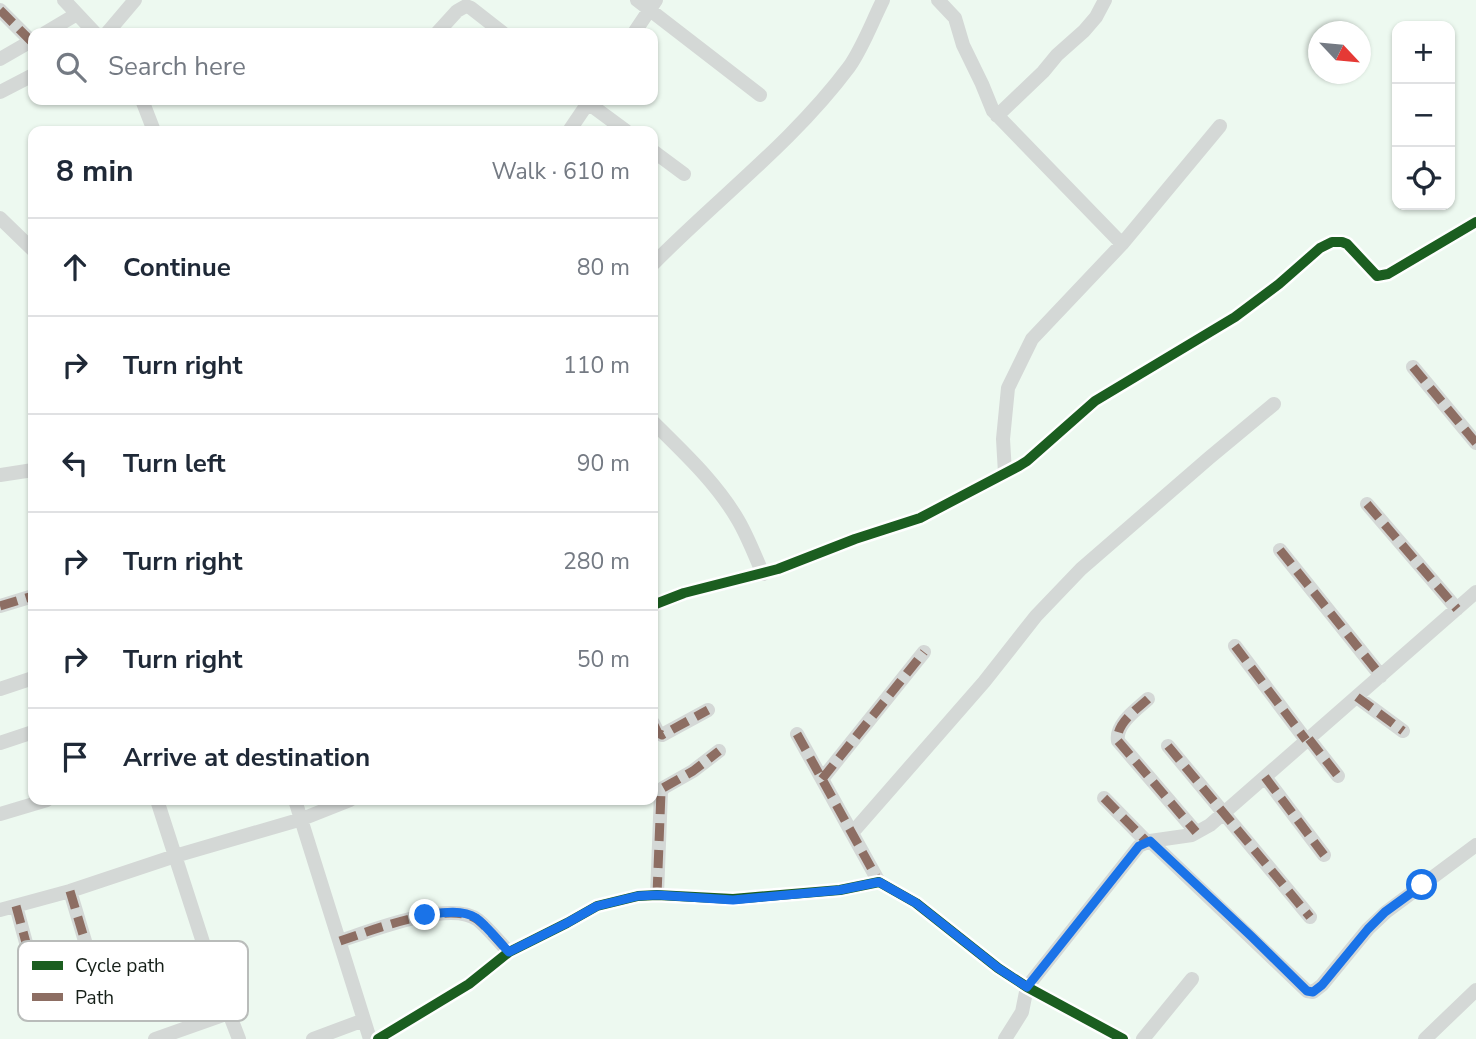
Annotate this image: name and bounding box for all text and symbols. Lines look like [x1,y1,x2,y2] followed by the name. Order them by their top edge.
[1308,21,1371,84] north arrow
[1392,21,1455,210] map controls
[1392,21,1455,84] button: +
[28,28,658,105] search box
[52,48,90,86] icon: search
[108,49,246,84] text: Search here
[1392,84,1455,147] button: −
[1392,147,1455,210] button: locate
[56,151,134,192] text: 8 min
[491,156,630,187] text: Walk · 610 m
[56,248,94,286] icon: ahead
[123,250,231,285] text: Continue
[577,252,630,283] text: 80 m
[56,346,94,384] icon: right
[123,348,242,383] text: Turn right
[563,350,630,381] text: 110 m
[56,444,94,482] icon: left
[123,446,226,481] text: Turn left
[577,448,630,479] text: 90 m
[56,542,94,580] icon: right
[123,544,242,579] text: Turn right
[563,546,630,577] text: 280 m
[56,640,94,678] icon: right
[123,642,242,677] text: Turn right
[577,644,630,675] text: 50 m
[56,738,94,776] icon: arrive
[123,740,370,775] text: Arrive at destination
[1406,869,1437,900] route start
[409,899,440,930] route end
[18,941,248,1021] legend
[75,953,165,979] text: Cycle path
[75,985,114,1011] text: Path

